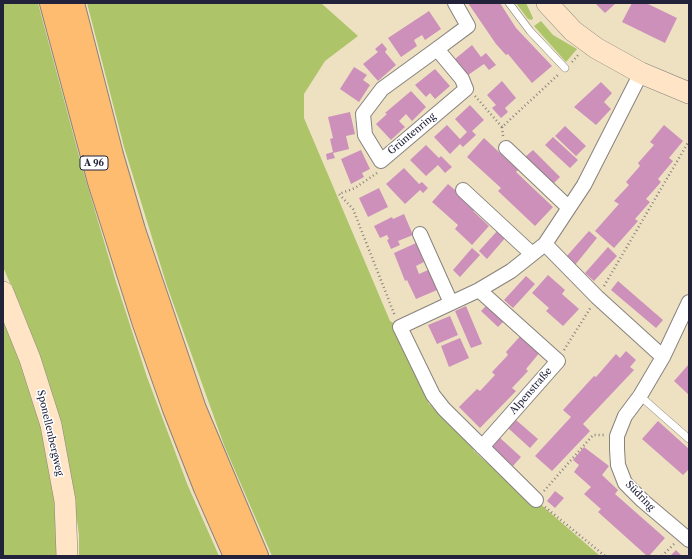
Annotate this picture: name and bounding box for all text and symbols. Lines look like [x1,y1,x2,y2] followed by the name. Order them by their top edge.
[386,111,438,157] street label: Grüntenring
[80,156,108,170] road number: A 96
[507,365,555,417] street label: Alpenstraße
[34,389,66,477] street label: Sponellenbergweg
[623,479,657,513] street label: Südring

